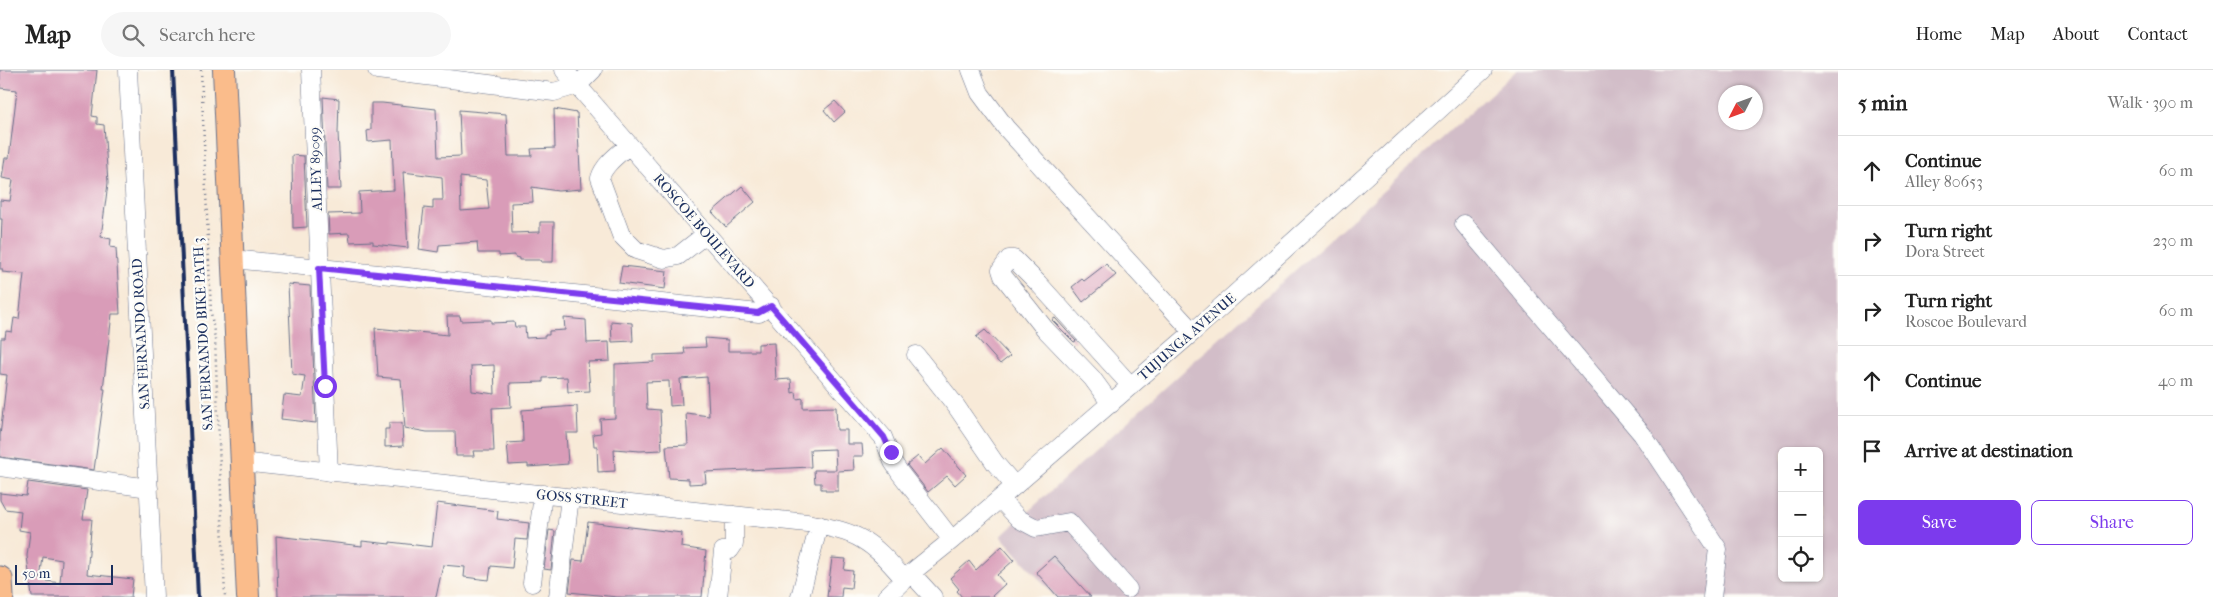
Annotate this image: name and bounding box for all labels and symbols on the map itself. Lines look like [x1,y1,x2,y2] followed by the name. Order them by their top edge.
[1718,85,1763,130] north arrow
[306,127,326,212] street label: ALLEY 89099
[650,170,759,292] street label: ROSCOE BOULEVARD
[189,237,217,431] street label: SAN FERNANDO BIKE PATH 3
[129,258,153,410] street label: SAN FERNANDO ROAD
[1134,289,1240,384] street label: TUJUNGA AVENUE
[314,375,337,398] route start
[880,441,903,464] route end
[535,486,629,512] street label: GOSS STREET
[15,562,112,585] scale bar

